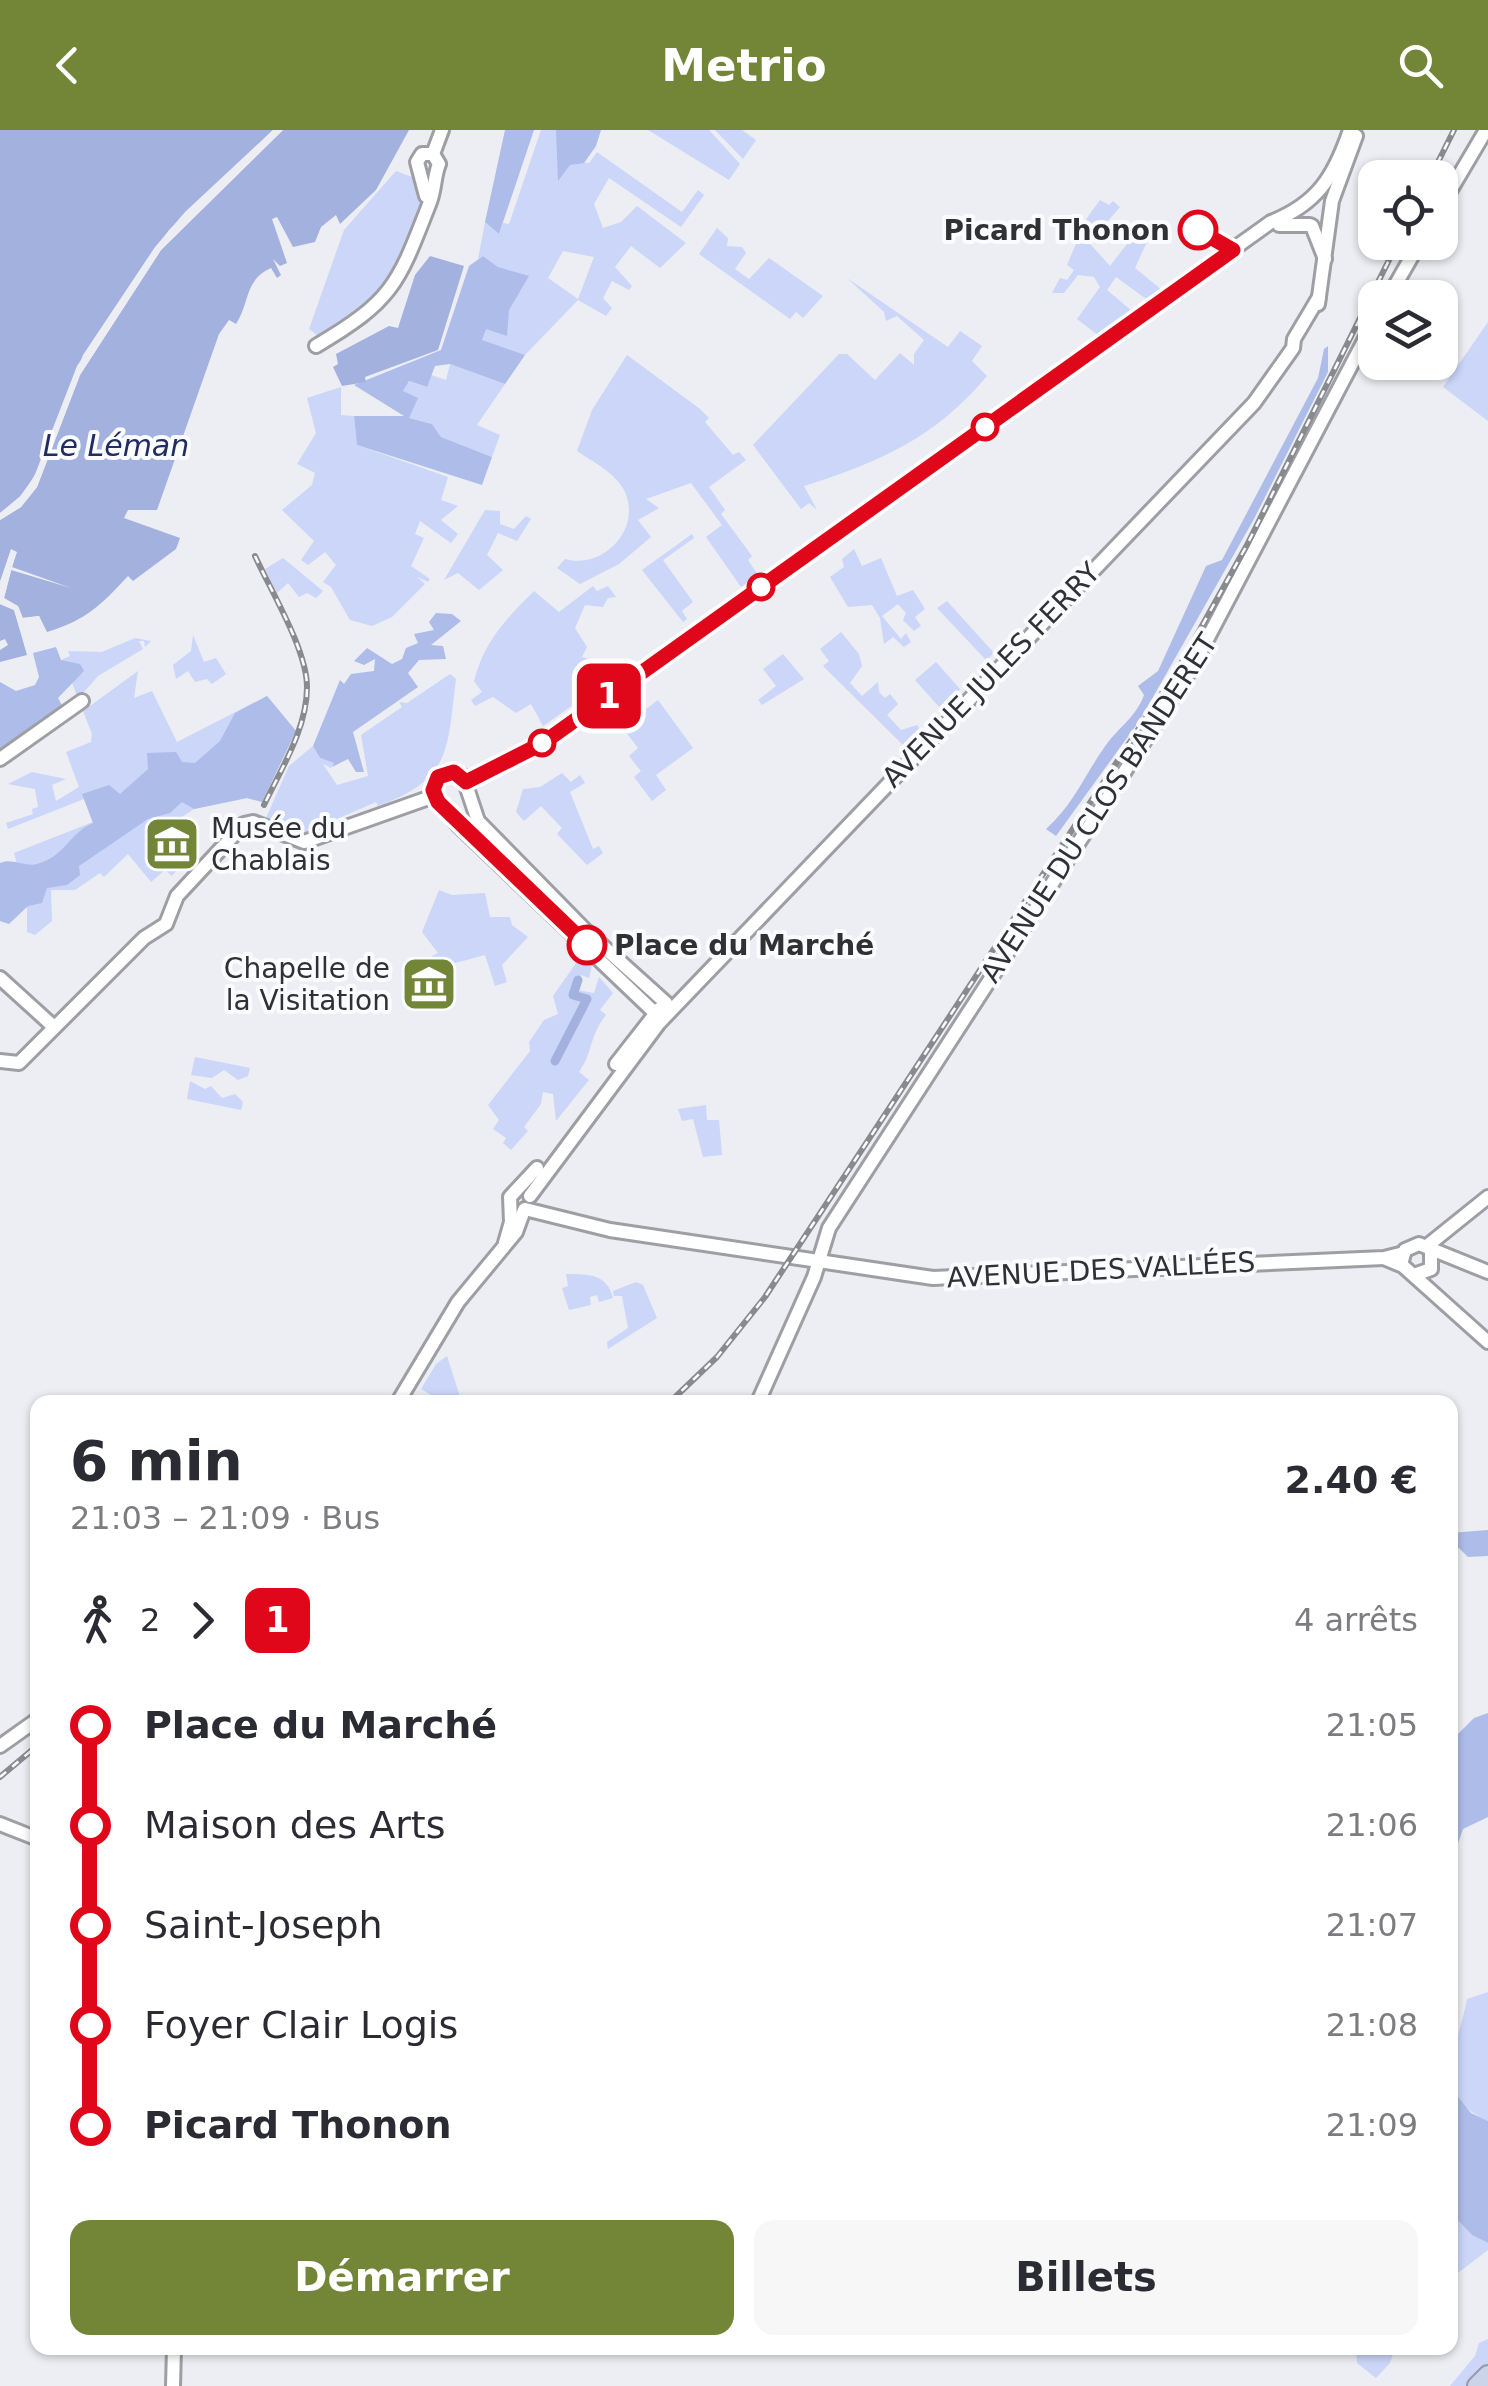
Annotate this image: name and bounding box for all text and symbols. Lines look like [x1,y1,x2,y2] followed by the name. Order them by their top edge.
[40,38,95,93] icon: back
[1393,38,1448,93] icon: search
[661,39,827,92] text: Metrio
[1358,160,1458,380] map controls
[1358,160,1458,260] button: locate
[1179,211,1217,249] marker: Picard Thonon
[943,214,1170,247] place label: Picard Thonon
[1358,280,1458,380] button: layers
[972,414,998,440] unlabelled marker
[43,428,189,463] water label: Le Léman
[875,555,1107,794] street label: AVENUE JULES FERRY
[748,574,774,600] unlabelled marker
[974,627,1225,988] street label: AVENUE DU CLOS BANDERET
[576,664,642,728] line badge: 1
[597,676,621,716] text: 1
[529,730,555,756] unlabelled marker
[211,812,346,877] place label: Musée du Chablais
[142,814,202,874] museum icon: Musée du Chablais
[568,926,606,964] marker: Place du Marché
[614,929,874,962] place label: Place du Marché
[224,952,390,1017] place label: Chapelle de la Visitation
[399,954,459,1014] museum icon: Chapelle de la Visitation
[946,1244,1256,1295] street label: AVENUE DES VALLÉES
[70,1429,243,1493] text: 6 min
[1285,1458,1418,1502] text: 2.40 €
[70,1499,380,1537] text: 21:03 – 21:09 · Bus
[70,1593,125,1648] icon: walk
[175,1593,230,1648] icon: forward
[265,1600,290,1640] text: 1
[140,1601,160,1639] text: 2
[1294,1601,1418,1639] text: 4 arrêts
[144,1703,497,1747] text: Place du Marché
[1326,1706,1418,1744] text: 21:05
[144,1803,446,1847] text: Maison des Arts
[1326,1806,1418,1844] text: 21:06
[144,1903,383,1947] text: Saint-Joseph
[1326,1906,1418,1944] text: 21:07
[144,2003,458,2047] text: Foyer Clair Logis
[1326,2006,1418,2044] text: 21:08
[144,2103,452,2147] text: Picard Thonon
[1326,2106,1418,2144] text: 21:09
[70,2220,734,2335] button: Démarrer
[754,2220,1418,2335] button: Billets

